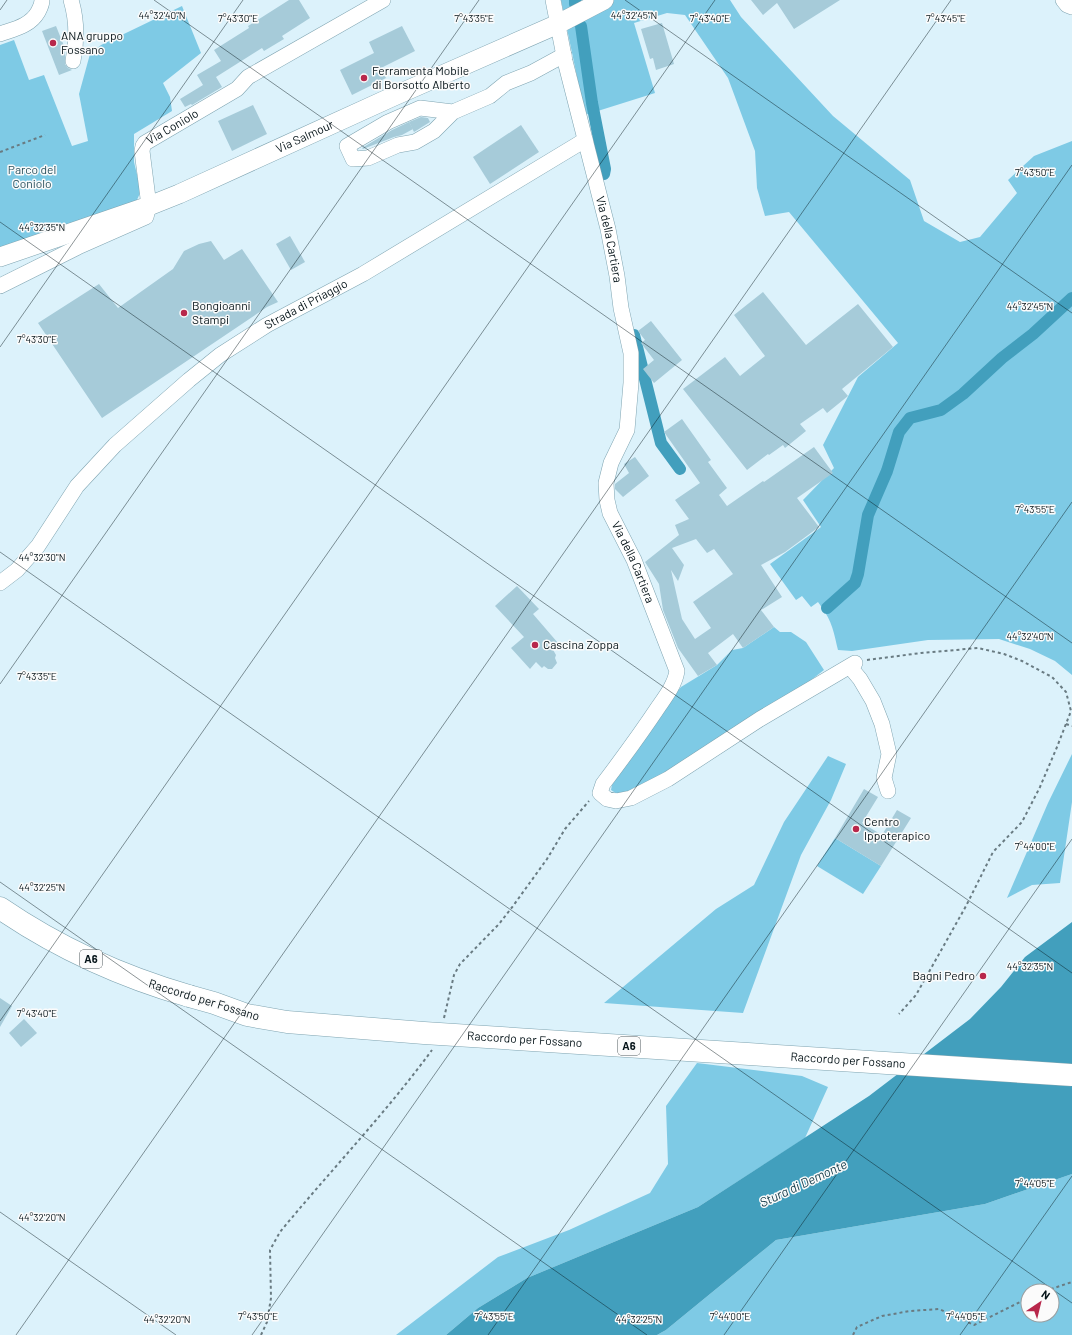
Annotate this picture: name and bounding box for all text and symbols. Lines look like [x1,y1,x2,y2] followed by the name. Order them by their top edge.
[138,9,186,21] text: 44°32'40"N
[611,9,657,21] text: 44°32'45"N
[218,12,258,24] text: 7°43'30"E
[454,12,494,24] text: 7°43'35"E
[690,12,730,24] text: 7°43'40"E
[926,12,966,24] text: 7°43'45"E
[61,28,123,56] place label: ANA gruppo Fossano
[48,38,58,48] marker: ANA gruppo Fossano
[372,63,470,91] place label: Ferramenta Mobile di Borsotto Alberto
[359,73,369,83] marker: Ferramenta Mobile di Borsotto Alberto
[144,105,201,147] street label: Via Coniolo
[273,116,336,155] street label: Via Salmour
[8,162,56,190] park label: Parco del Coniolo
[1015,166,1055,178] text: 7°43'50"E
[594,194,626,283] street label: Via della Cartiera
[19,221,65,233] text: 44°32'35"N
[262,276,350,331] street label: Strada di Priaggio
[192,298,251,326] place label: Bongioanni Stampi
[1007,300,1053,312] text: 44°32'45"N
[179,308,189,318] marker: Bongioanni Stampi
[17,333,57,345] text: 7°43'30"E
[1015,503,1055,515] text: 7°43'55"E
[609,519,658,605] street label: Via della Cartiera
[19,551,65,563] text: 44°32'30"N
[1006,630,1054,642] text: 44°32'40"N
[543,637,619,651] place label: Cascina Zoppa
[530,640,540,650] marker: Cascina Zoppa
[17,670,57,682] text: 7°43'35"E
[864,814,930,842] place label: Centro Ippoterapico
[851,824,861,834] marker: Centro Ippoterapico
[1015,840,1055,852] text: 7°44'00"E
[19,881,65,893] text: 44°32'25"N
[80,950,102,968] road number: A6
[1007,960,1053,972] text: 44°32'35"N
[912,968,975,982] place label: Bagni Pedro
[978,971,988,981] marker: Bagni Pedro
[147,976,261,1023] street label: Raccordo per Fossano
[17,1007,57,1019] text: 7°43'40"E
[467,1028,583,1049] street label: Raccordo per Fossano
[618,1037,640,1055] road number: A6
[790,1049,906,1070] street label: Raccordo per Fossano
[757,1156,850,1210] water label: Stura di Demonte
[1015,1177,1055,1189] text: 7°44'05"E
[18,1211,66,1223] text: 44°32'20"N
[1020,1283,1060,1323] north arrow
[1039,1287,1053,1302] text: N
[238,1310,278,1322] text: 7°43'50"E
[474,1310,514,1322] text: 7°43'55"E
[710,1310,750,1322] text: 7°44'00"E
[946,1310,986,1322] text: 7°44'05"E
[143,1313,191,1325] text: 44°32'20"N
[616,1313,662,1325] text: 44°32'25"N

